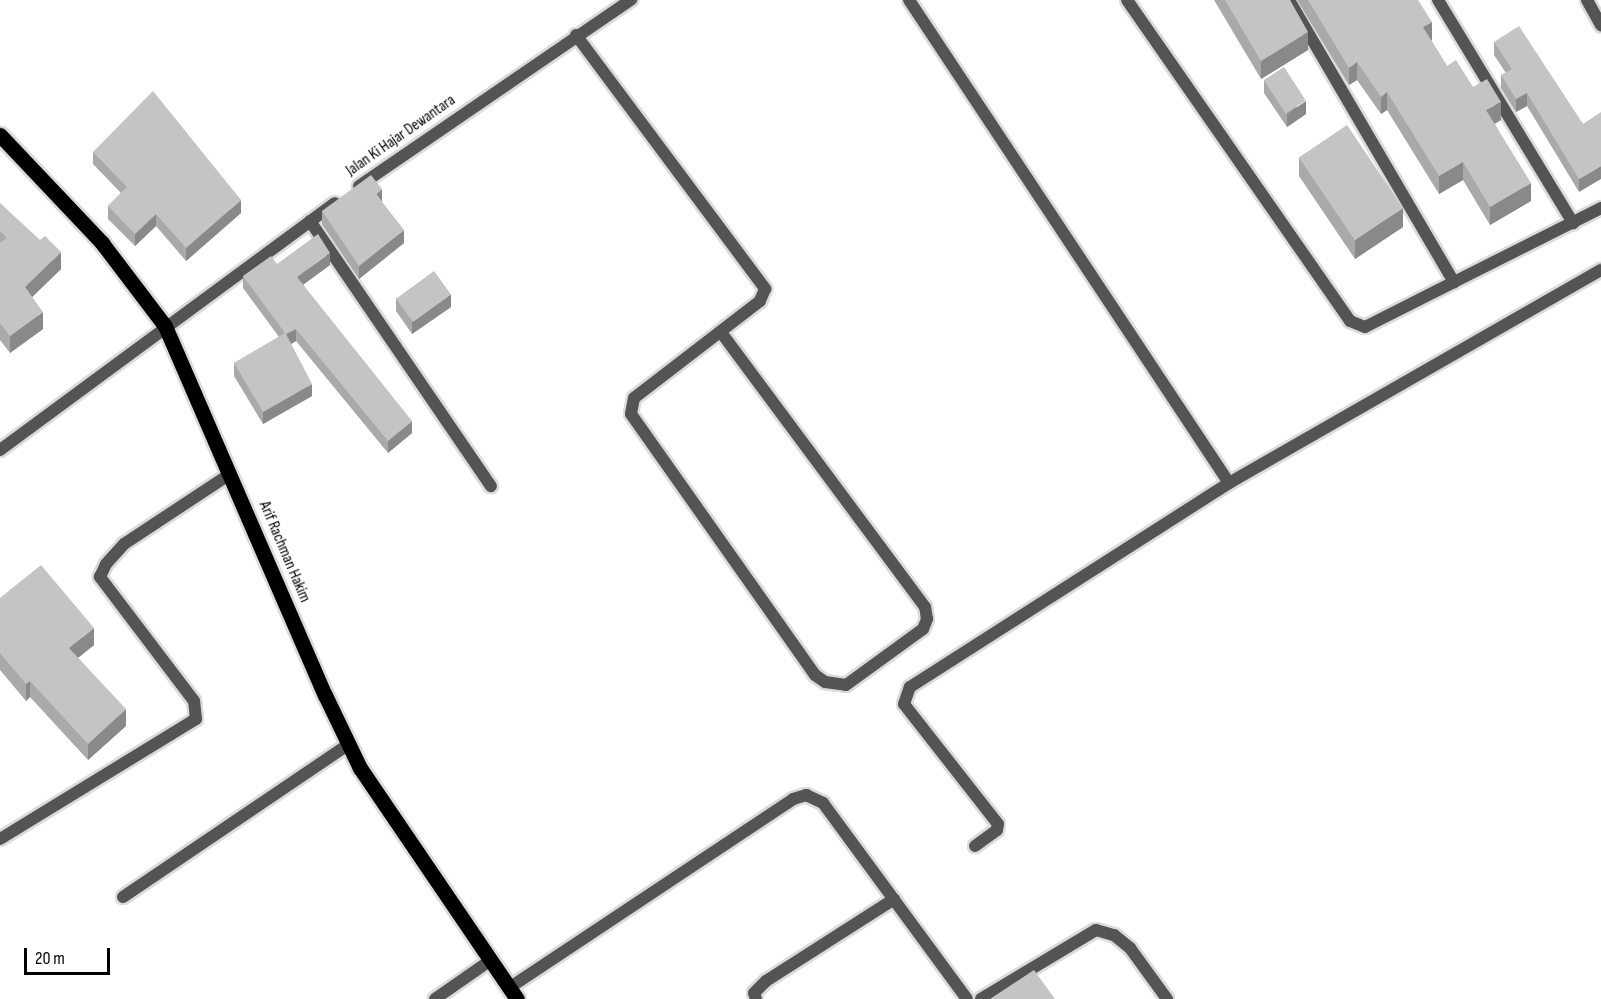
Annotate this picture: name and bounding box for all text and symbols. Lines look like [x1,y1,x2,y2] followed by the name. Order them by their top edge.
[343,91,459,181] street label: Jalan Ki Hajar Dewantara
[254,499,314,605] street label: Arif Rachman Hakim
[27,936,112,974] scale bar
[35,948,65,969] text: 20 m

